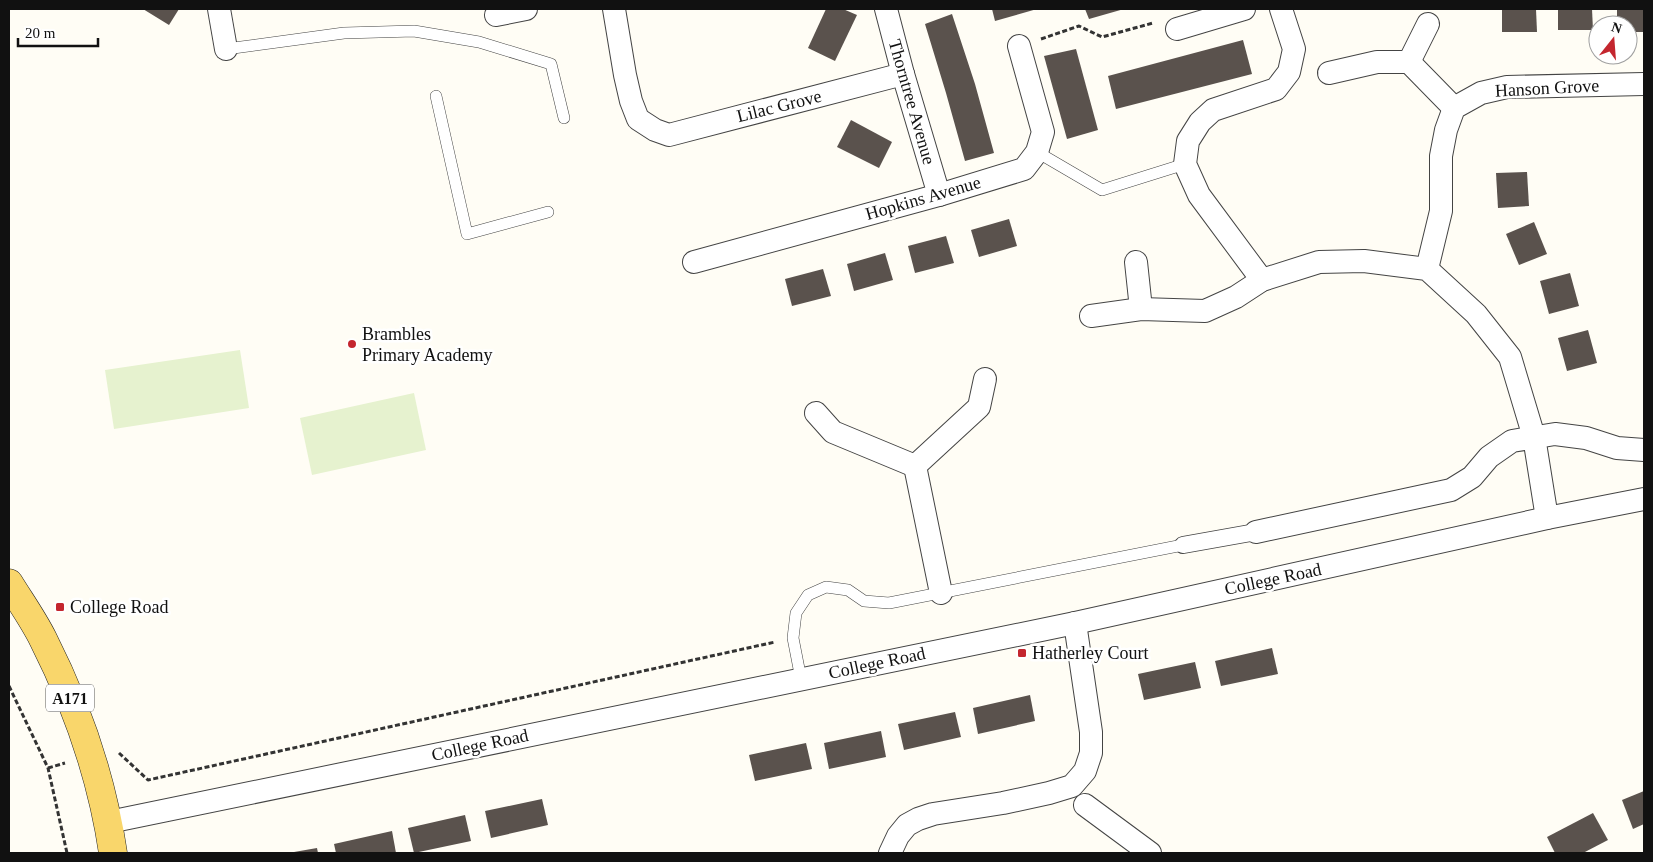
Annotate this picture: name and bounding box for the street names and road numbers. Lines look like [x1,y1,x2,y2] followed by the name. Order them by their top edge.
[885,37,939,167] street label: Thorntree Avenue
[1494,75,1600,101] street label: Hanson Grove
[735,86,823,126] street label: Lilac Grove
[863,172,983,224] street label: Hopkins Avenue
[1223,559,1323,599] street label: College Road
[827,643,927,683] street label: College Road
[46,684,94,711] road number: A171
[430,725,530,765] street label: College Road

